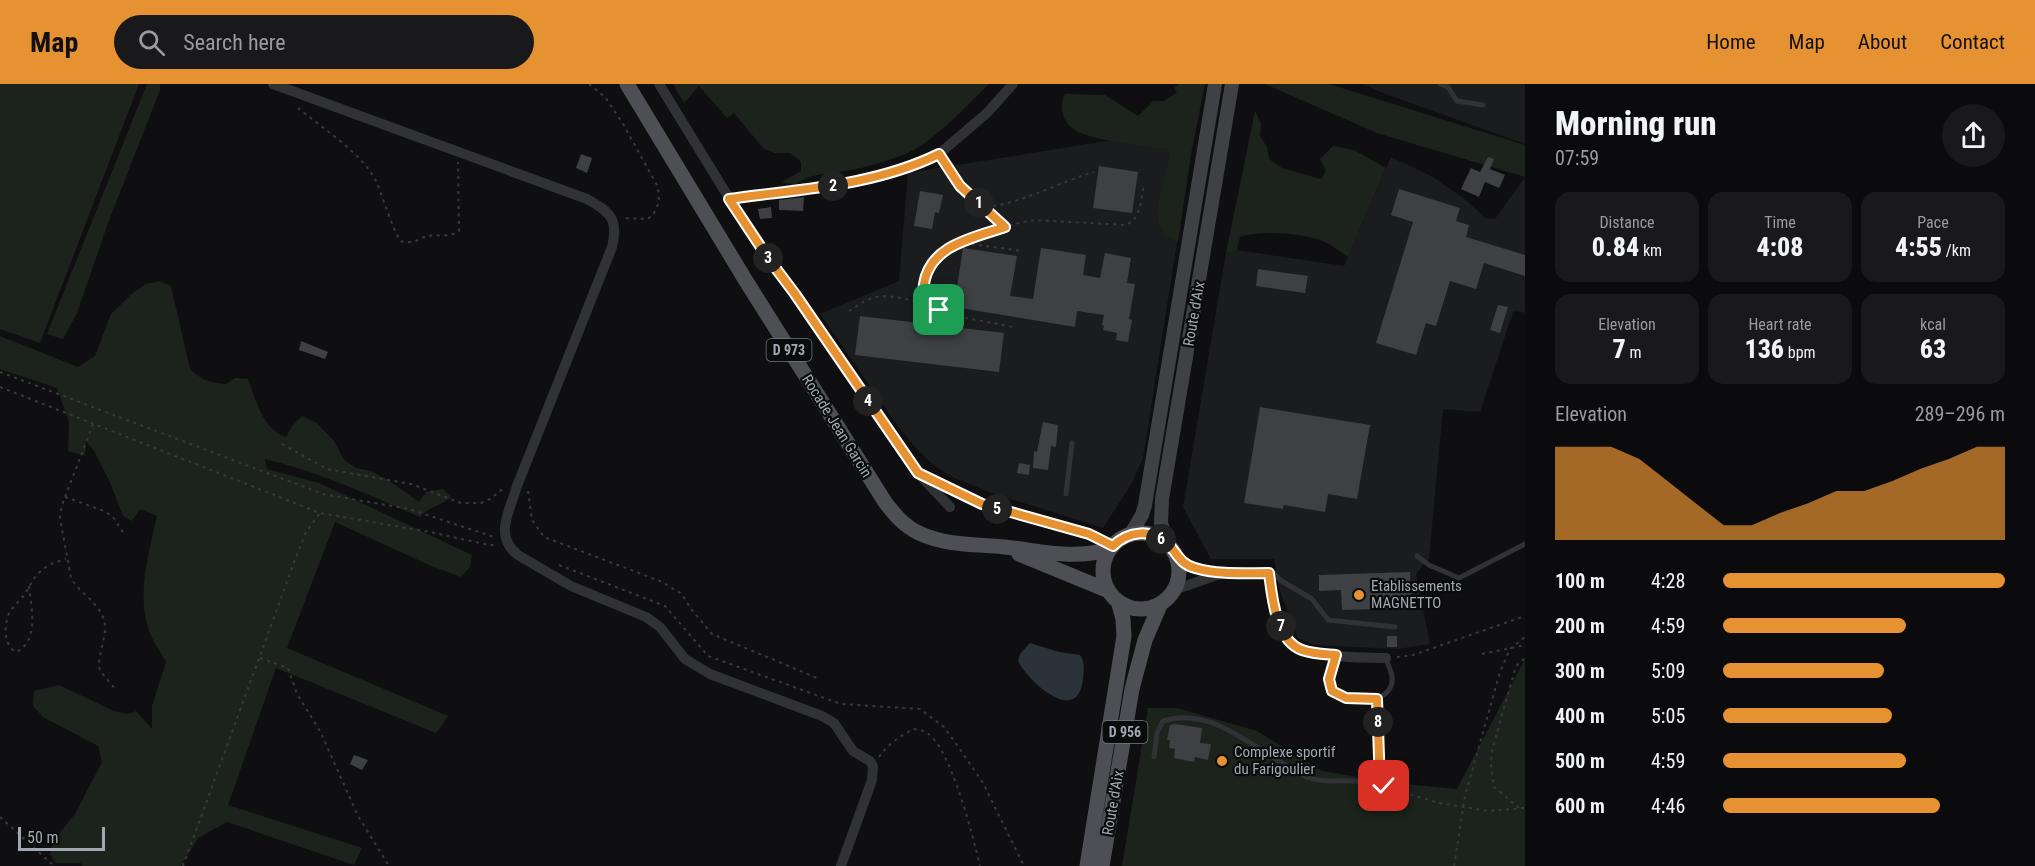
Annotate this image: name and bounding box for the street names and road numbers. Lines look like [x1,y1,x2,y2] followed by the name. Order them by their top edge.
[1179,280,1209,348] street label: Route d'Aix
[766,339,812,361] road number: D 973
[798,371,876,481] street label: Rocade Jean Garcin
[1102,721,1148,743] road number: D 956
[1098,769,1128,837] street label: Route d'Aix

